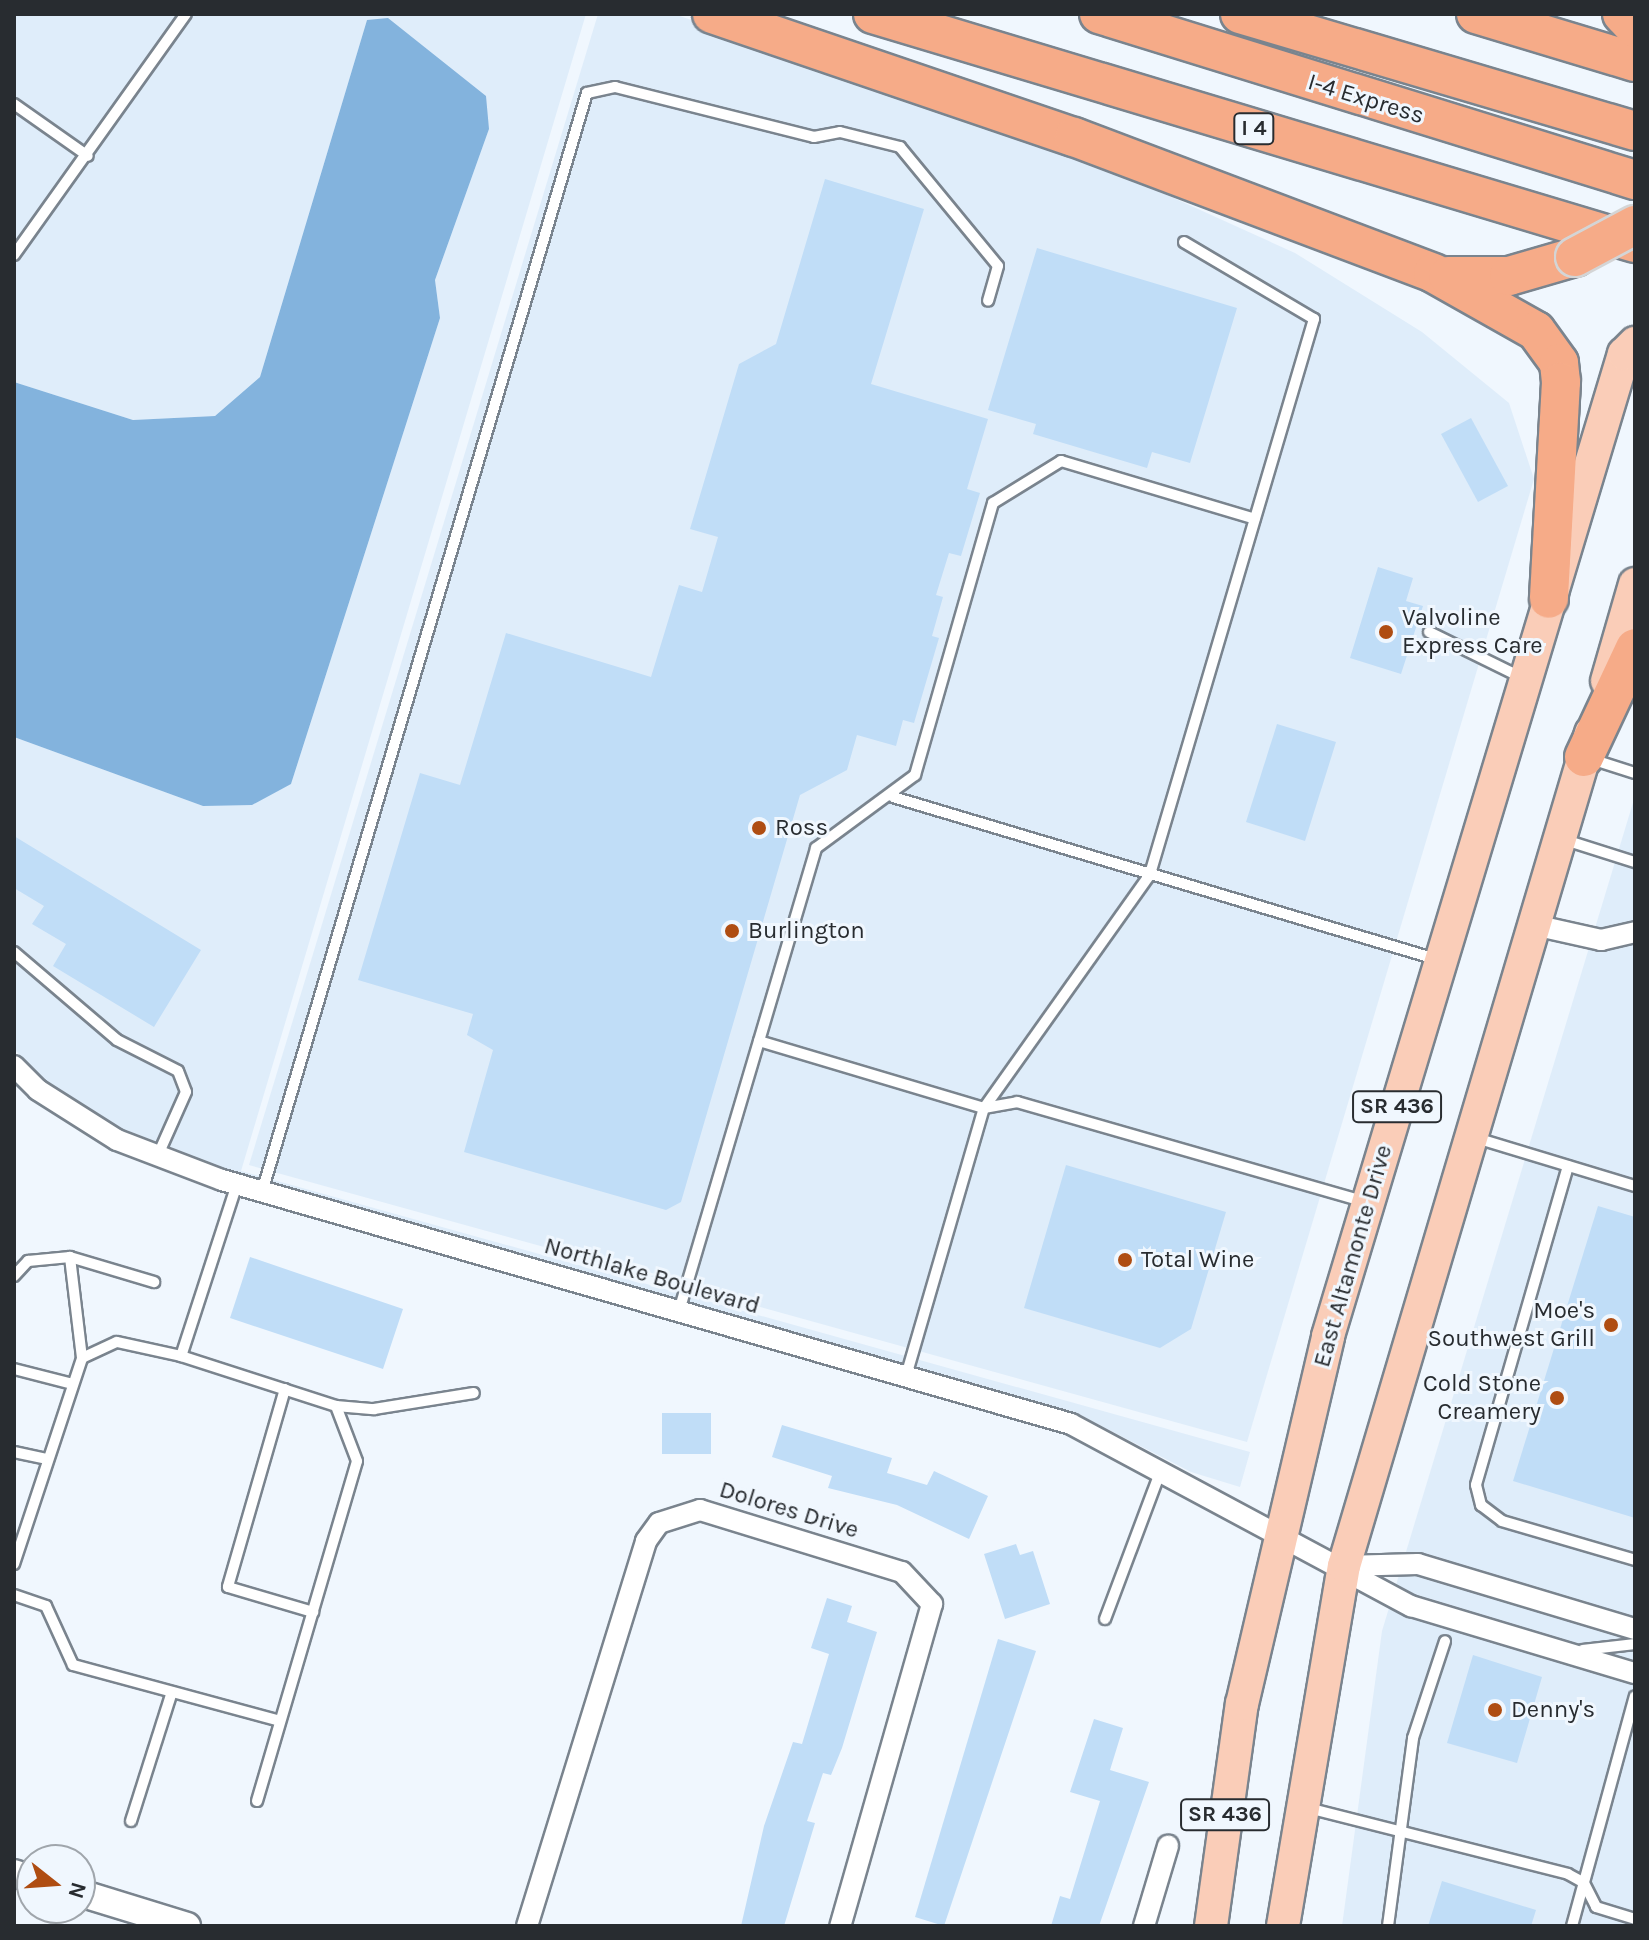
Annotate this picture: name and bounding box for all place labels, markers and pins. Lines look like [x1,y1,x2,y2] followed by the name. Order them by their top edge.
[1402,604,1543,660] place label: Valvoline Express Care
[1377,623,1395,641] marker: Valvoline Express Care
[775,814,828,842] place label: Ross
[750,819,768,837] marker: Ross
[748,917,865,945] place label: Burlington
[723,922,741,940] marker: Burlington
[1141,1246,1254,1274] place label: Total Wine
[1116,1251,1134,1269] marker: Total Wine
[1428,1297,1595,1353] place label: Moe's Southwest Grill
[1602,1316,1620,1334] marker: Moe's Southwest Grill
[1423,1370,1541,1426] place label: Cold Stone Creamery
[1548,1389,1566,1407] marker: Cold Stone Creamery
[1511,1696,1595,1724] place label: Denny's
[1486,1701,1504,1719] marker: Denny's

